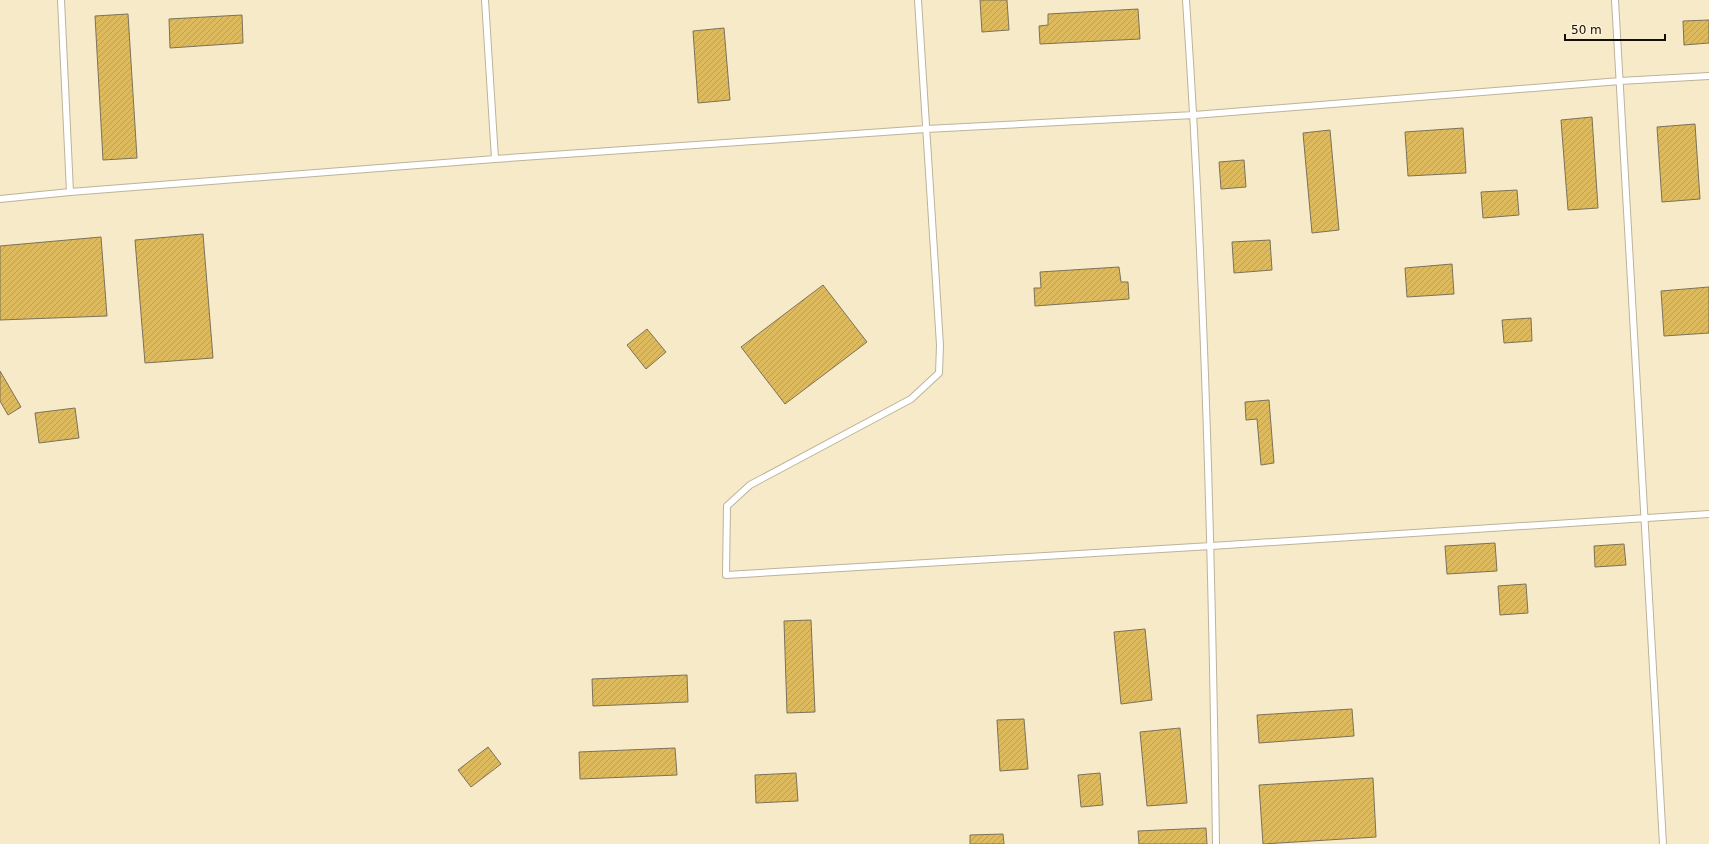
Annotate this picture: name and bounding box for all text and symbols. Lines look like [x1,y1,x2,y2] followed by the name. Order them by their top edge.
[1565,16,1665,42] scale bar
[1571,23,1602,37] text: 50 m

